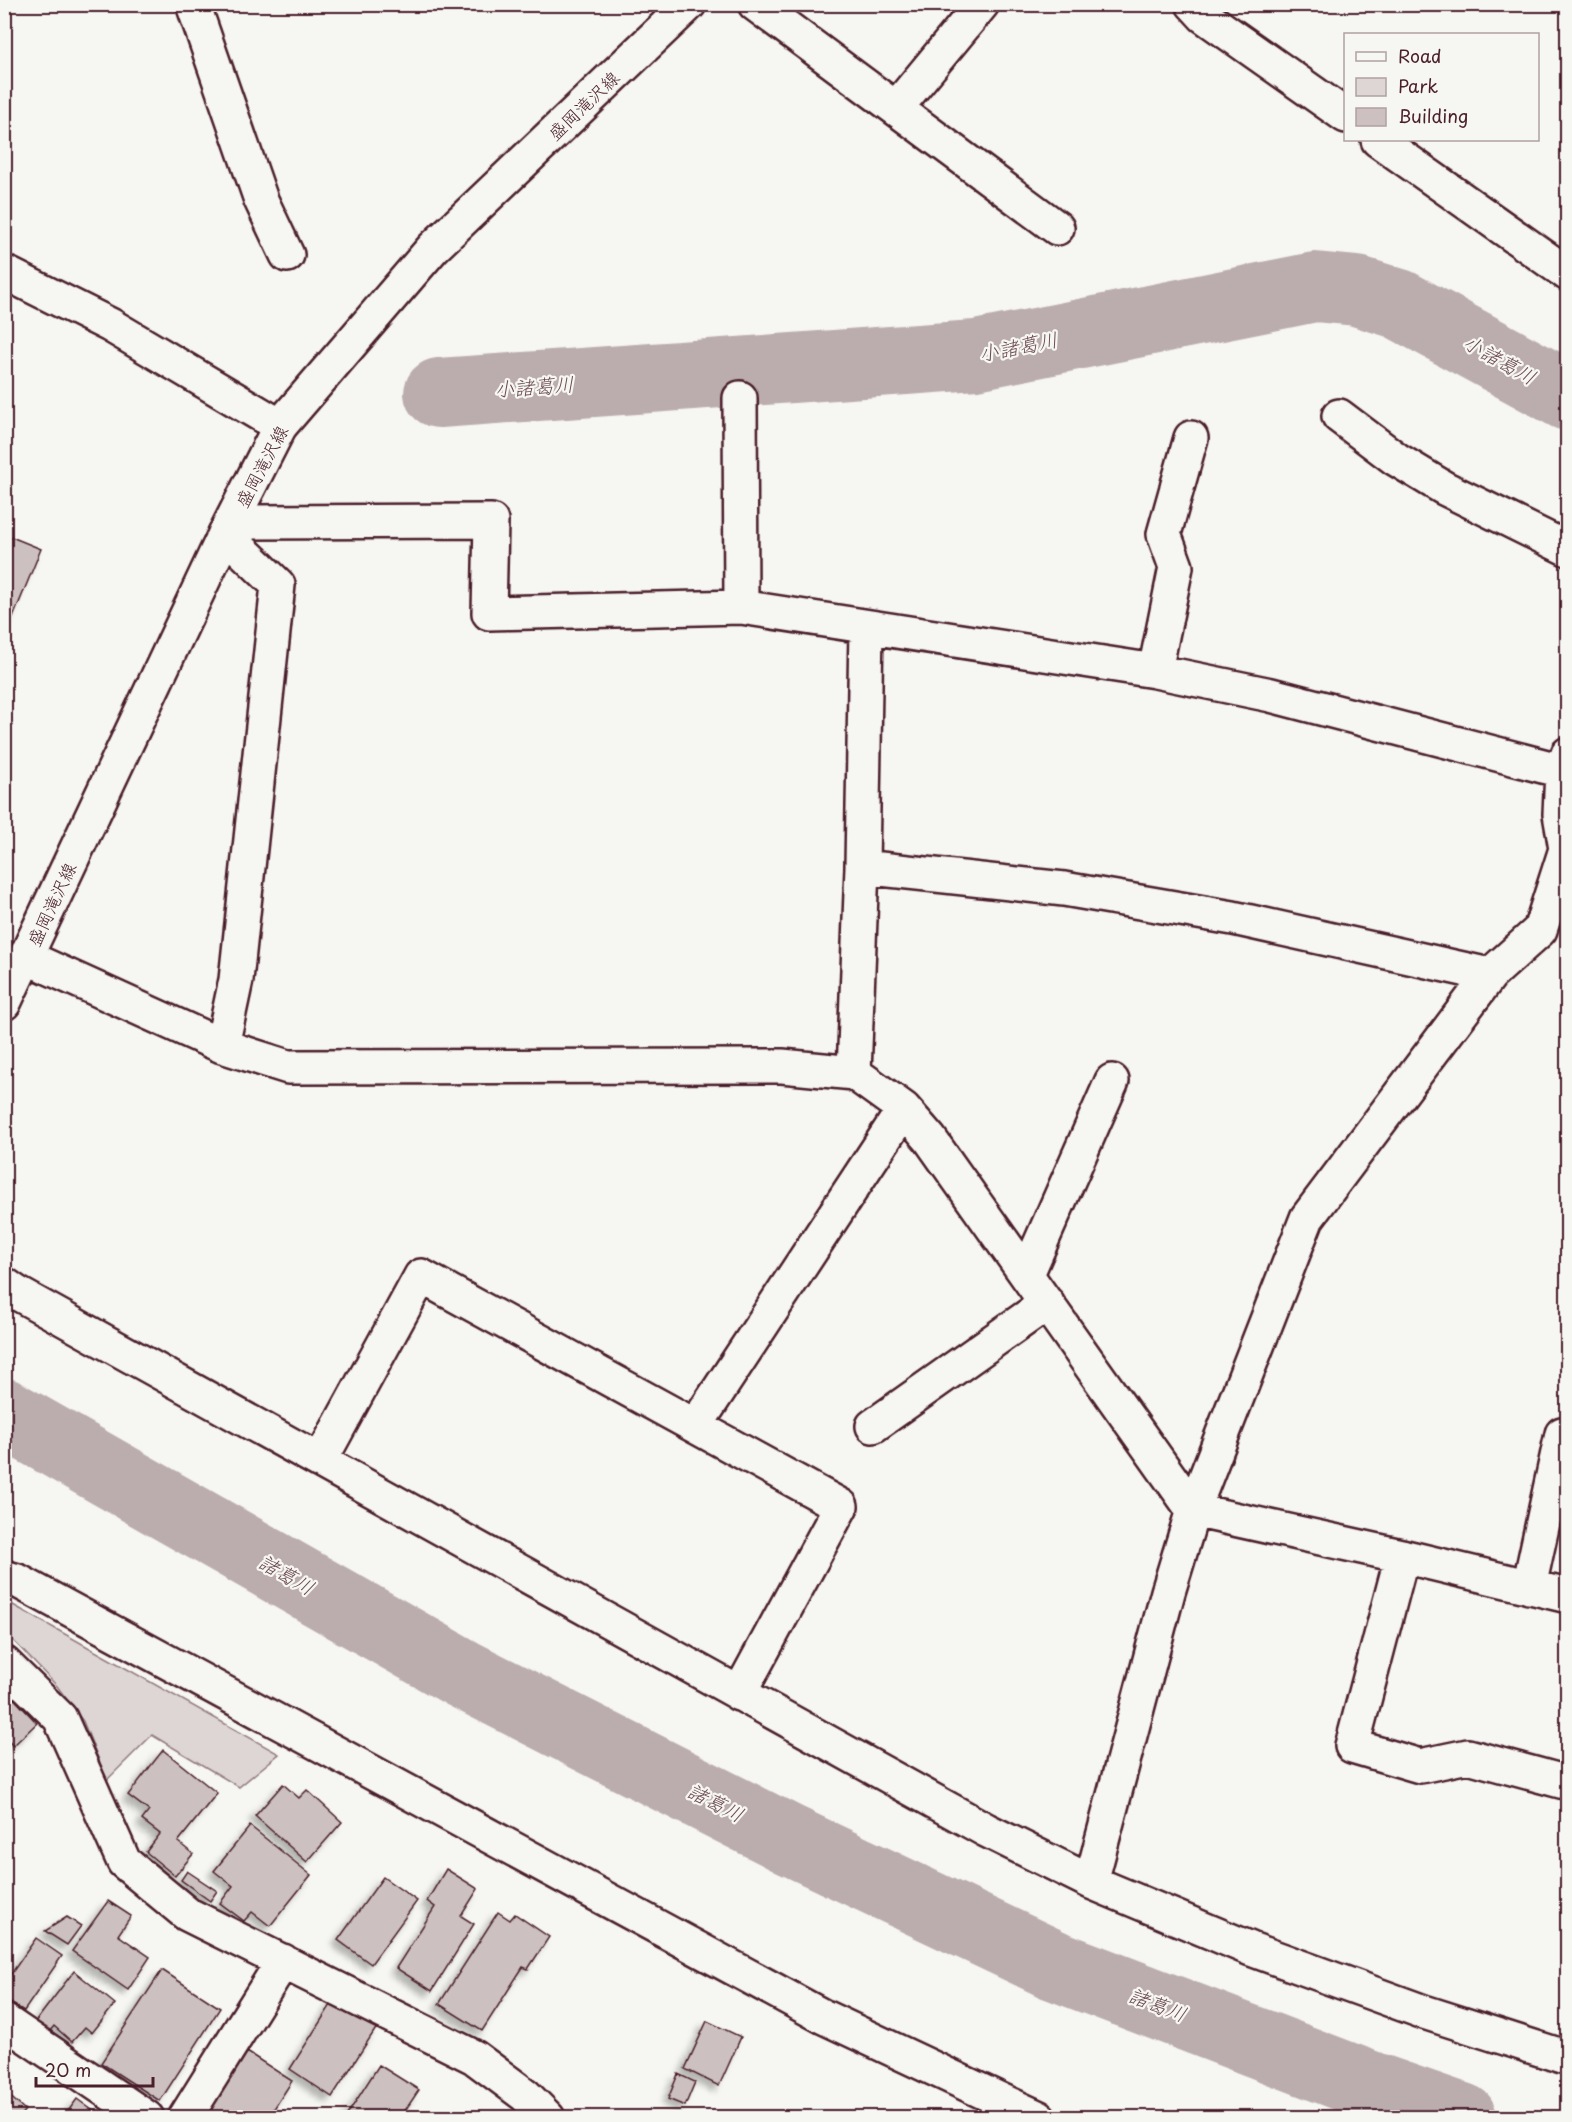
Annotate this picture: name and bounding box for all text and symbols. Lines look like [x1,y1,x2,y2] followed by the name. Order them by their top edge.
[1344,33,1539,141] legend
[1398,42,1442,69] text: Road
[541,64,625,146] street label: 盛岡滝沢線
[1398,72,1438,99] text: Park
[1398,102,1468,129] text: Building
[976,324,1060,368] water label: 小諸葛川
[1458,326,1542,392] water label: 小諸葛川
[493,368,575,404] water label: 小諸葛川
[228,420,294,512] street label: 盛岡滝沢線
[20,858,82,950] street label: 盛岡滝沢線
[254,1546,320,1602] water label: 諸葛川
[682,1775,750,1829] water label: 諸葛川
[1125,1979,1191,2029] water label: 諸葛川
[36,2050,153,2088] scale bar
[45,2056,91,2083] text: 20 m

